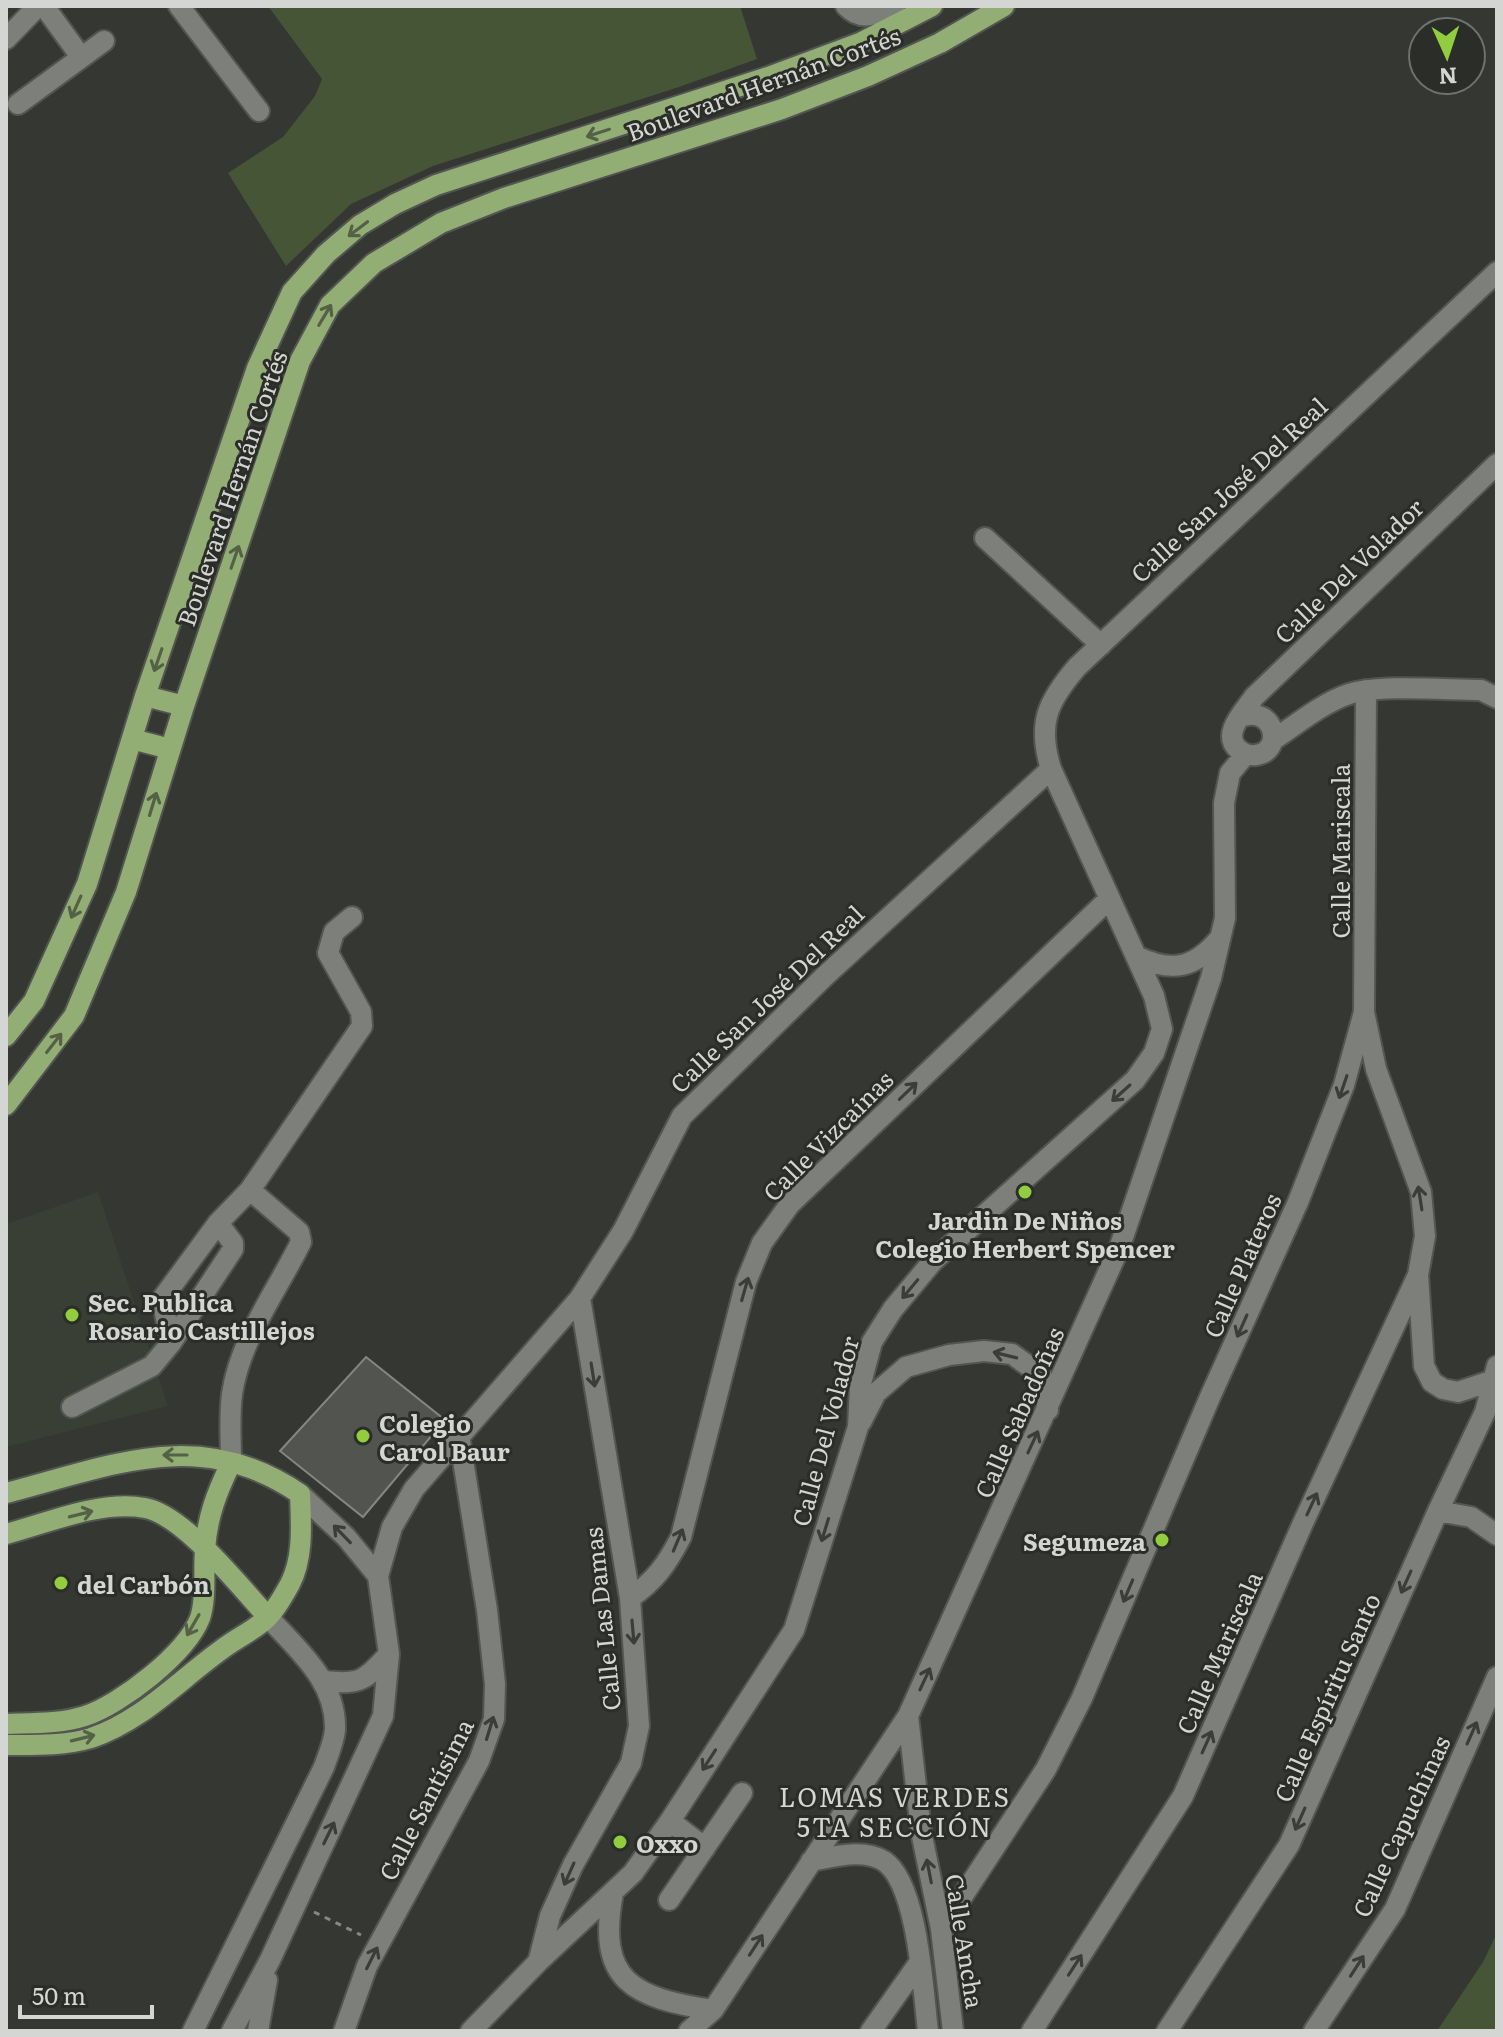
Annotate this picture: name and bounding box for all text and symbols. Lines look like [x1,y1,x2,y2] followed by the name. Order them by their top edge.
[1407,16,1487,96] north arrow
[621,17,905,149] street label: Boulevard Hernán Cortés
[1438,61,1458,94] text: N
[586,126,611,141] one-way arrow
[348,220,369,237] one-way arrow
[317,304,333,327] one-way arrow
[167,345,295,630] street label: Boulevard Hernán Cortés
[1122,388,1334,590] street label: Calle San José Del Real
[1266,489,1431,650] street label: Calle Del Volador
[228,545,243,570] one-way arrow
[149,647,164,672] one-way arrow
[1322,763,1357,938] street label: Calle Mariscala
[146,792,161,818] one-way arrow
[68,894,83,919] one-way arrow
[661,896,871,1100] street label: Calle San José Del Real
[45,1033,62,1054] one-way arrow
[754,1062,900,1208] street label: Calle Vizcaínas
[1334,1074,1349,1099] one-way arrow
[898,1082,917,1101] one-way arrow
[1111,1083,1131,1101] one-way arrow
[1016,1183,1034,1201] marker: Jardin De Niños Colegio Herbert Spencer
[1412,1186,1427,1212] one-way arrow
[1194,1187,1289,1343] street label: Calle Plateros
[875,1202,1175,1265] place label: Jardin De Niños Colegio Herbert Spencer
[738,1276,753,1302] one-way arrow
[901,1278,919,1299] one-way arrow
[88,1284,315,1347] place label: Sec. Publica Rosario Castillejos
[63,1306,81,1324] marker: Sec. Publica Rosario Castillejos
[1233,1314,1248,1338] one-way arrow
[965,1321,1071,1503] street label: Calle Sabadoñas
[782,1332,866,1530] street label: Calle Del Volador
[993,1346,1018,1361] one-way arrow
[586,1362,601,1387] one-way arrow
[379,1405,510,1468] place label: Colegio Carol Baur
[354,1427,372,1445] marker: Colegio Carol Baur
[1026,1431,1041,1455] one-way arrow
[162,1447,188,1463] one-way arrow
[1305,1493,1320,1517] one-way arrow
[68,1506,94,1521] one-way arrow
[817,1516,832,1542] one-way arrow
[1023,1523,1146,1558] place label: Segumeza
[333,1524,352,1544] one-way arrow
[574,1525,628,1712] street label: Calle Las Damas
[672,1528,687,1552] one-way arrow
[1153,1531,1171,1549] marker: Segumeza
[1166,1565,1270,1739] street label: Calle Mariscala
[77,1566,210,1601] place label: del Carbón
[1398,1569,1413,1594] one-way arrow
[52,1574,70,1592] marker: del Carbón
[1120,1578,1135,1603] one-way arrow
[1264,1587,1388,1807] street label: Calle Espíritu Santo
[185,1613,201,1636] one-way arrow
[625,1618,640,1645] one-way arrow
[918,1667,933,1691] one-way arrow
[369,1712,481,1886] street label: Calle Santísima
[483,1715,498,1741] one-way arrow
[1466,1722,1481,1746] one-way arrow
[1343,1729,1458,1923] street label: Calle Capuchinas
[70,1730,96,1745] one-way arrow
[1200,1730,1215,1754] one-way arrow
[701,1748,717,1771] one-way arrow
[779,1776,1011,1845] district label: LOMAS VERDES 5TA SECCIÓN
[1292,1806,1307,1831] one-way arrow
[322,1821,337,1845] one-way arrow
[636,1825,698,1860] place label: Oxxo
[611,1833,629,1851] marker: Oxxo
[921,1859,936,1884] one-way arrow
[560,1862,575,1886] one-way arrow
[938,1871,994,2011] street label: Calle Ancha
[748,1934,764,1957] one-way arrow
[364,1947,380,1971] one-way arrow
[1066,1955,1083,1977] one-way arrow
[1350,1955,1366,1978] one-way arrow
[20,1969,152,2019] scale bar
[32,1977,86,2012] text: 50 m

